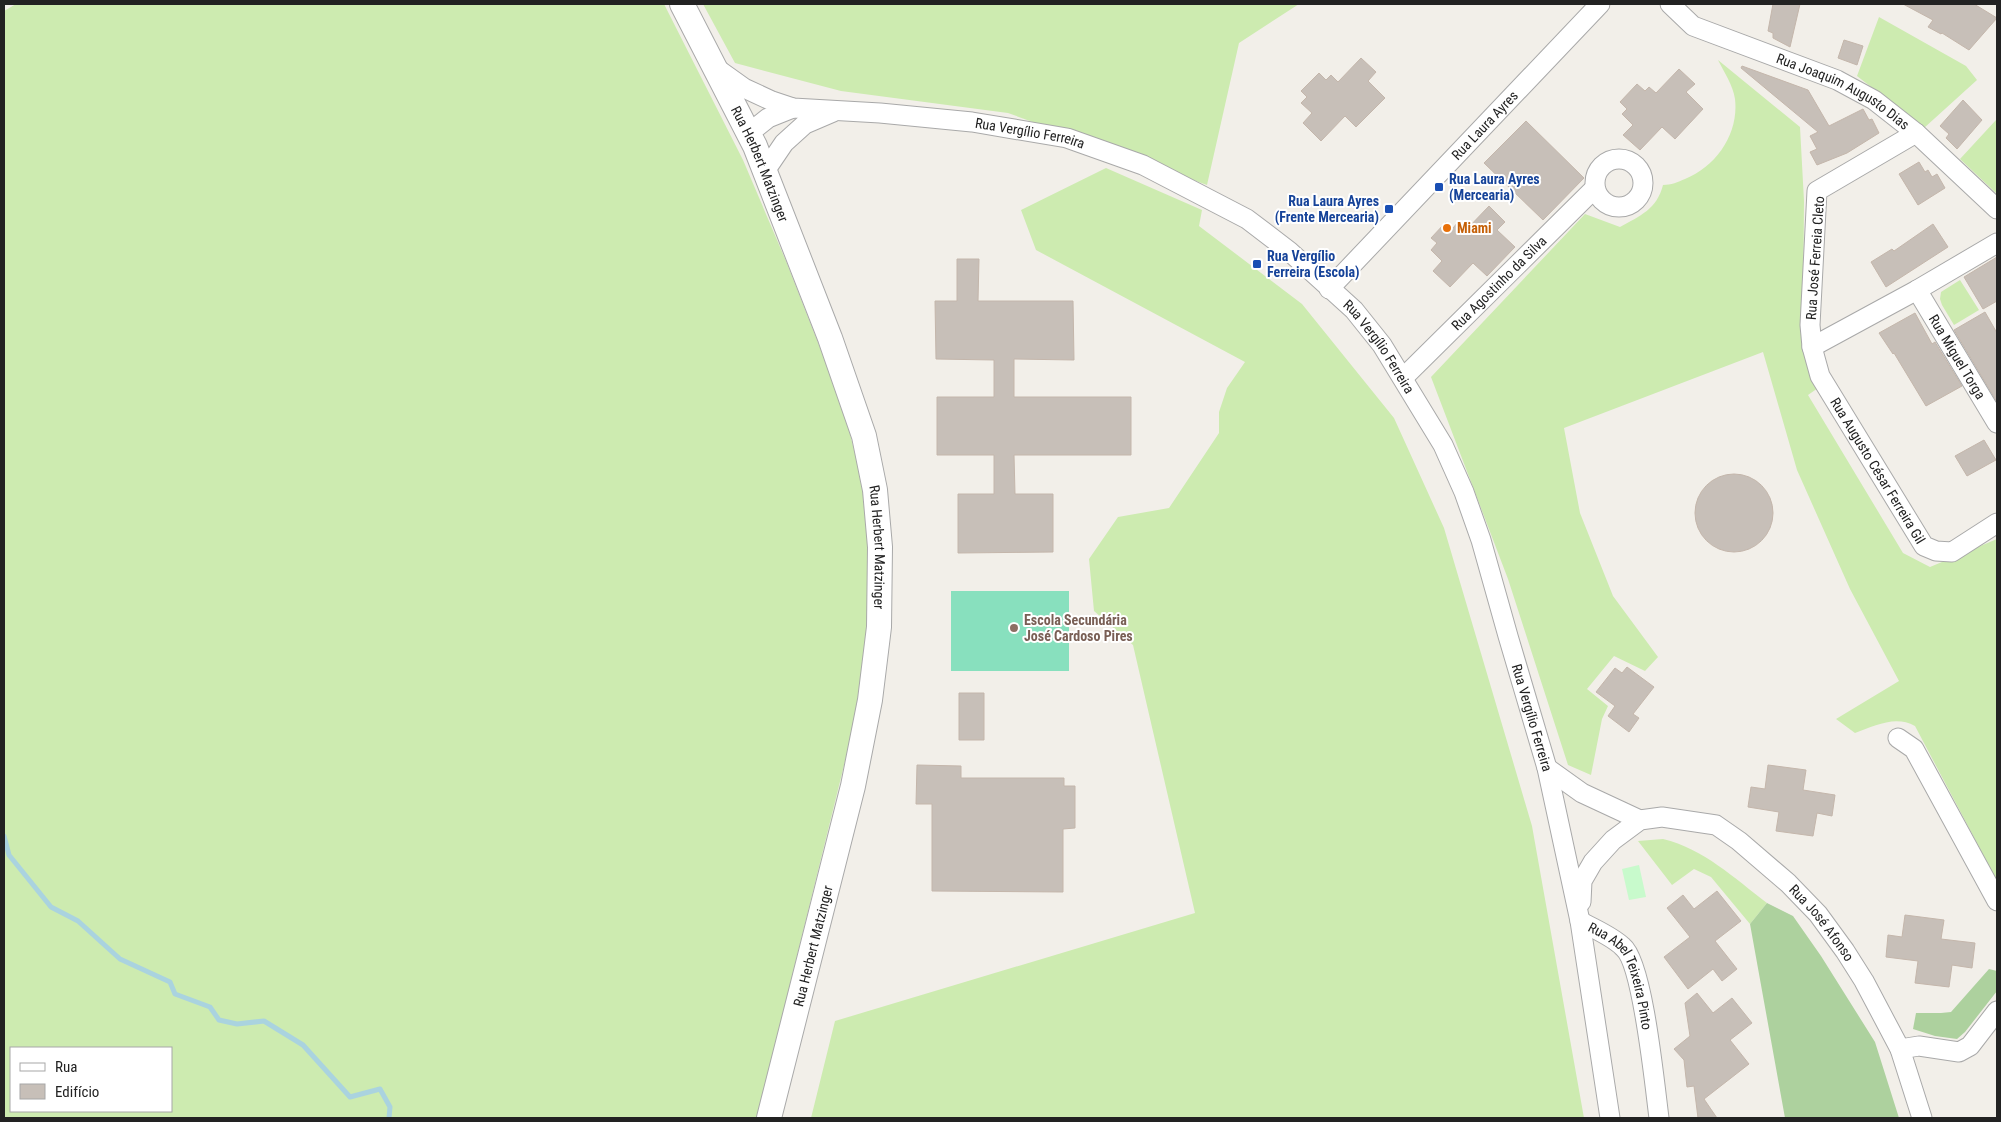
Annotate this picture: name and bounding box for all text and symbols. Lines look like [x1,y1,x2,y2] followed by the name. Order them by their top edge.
[1774,50,1913,133] street label: Rua Joaquim Augusto Dias
[1448,87,1521,163] street label: Rua Laura Ayres
[728,103,792,224] street label: Rua Herbert Matzinger
[974,115,1087,152] street label: Rua Vergílio Ferreira
[1449,171,1540,204] place label: Rua Laura Ayres (Mercearia)
[1433,181,1445,193] marker: Rua Laura Ayres (Mercearia)
[1275,193,1379,226] place label: Rua Laura Ayres (Frente Mercearia)
[1803,196,1827,320] street label: Rua José Ferreia Cleto
[1383,203,1395,215] marker: Rua Laura Ayres (Frente Mercearia)
[1457,220,1492,236] place label: Miami
[1441,222,1453,234] marker: Miami
[1448,233,1550,333] street label: Rua Agostinho da Silva
[1267,248,1360,281] place label: Rua Vergílio Ferreira (Escola)
[1251,258,1263,270] marker: Rua Vergílio Ferreira (Escola)
[1340,296,1418,396] street label: Rua Vergílio Ferreira
[1926,312,1989,402] street label: Rua Miguel Torga
[1827,395,1929,547] street label: Rua Augusto César Ferreira Gil
[866,484,888,609] street label: Rua Herbert Matzinger
[1024,612,1133,644] place label: Escola Secundária José Cardoso Pires
[1008,622,1020,634] marker: Escola Secundária José Cardoso Pires
[1509,662,1556,773] street label: Rua Vergílio Ferreira
[1786,881,1857,964] street label: Rua José Afonso
[790,884,836,1008] street label: Rua Herbert Matzinger
[1586,919,1655,1031] street label: Rua Abel Teixeira Pinto
[10,1047,172,1112] legend
[55,1058,77,1076] text: Rua
[55,1083,99,1101] text: Edifício

